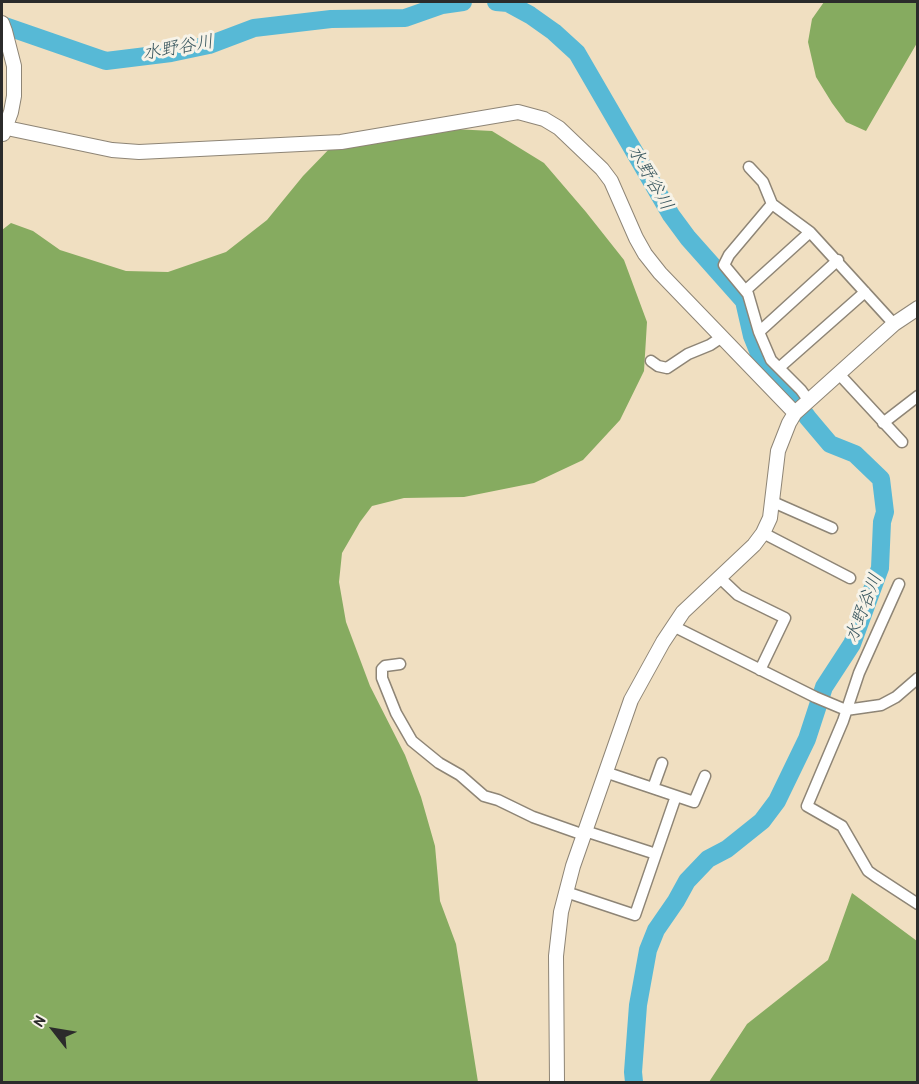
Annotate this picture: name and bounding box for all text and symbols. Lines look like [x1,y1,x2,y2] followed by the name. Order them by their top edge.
[141,31,215,65] water label: 水野谷川
[623,141,677,215] water label: 水野谷川
[841,571,887,645] water label: 水野谷川
[24,1000,84,1060] north arrow
[27,1011,50,1030] text: N

